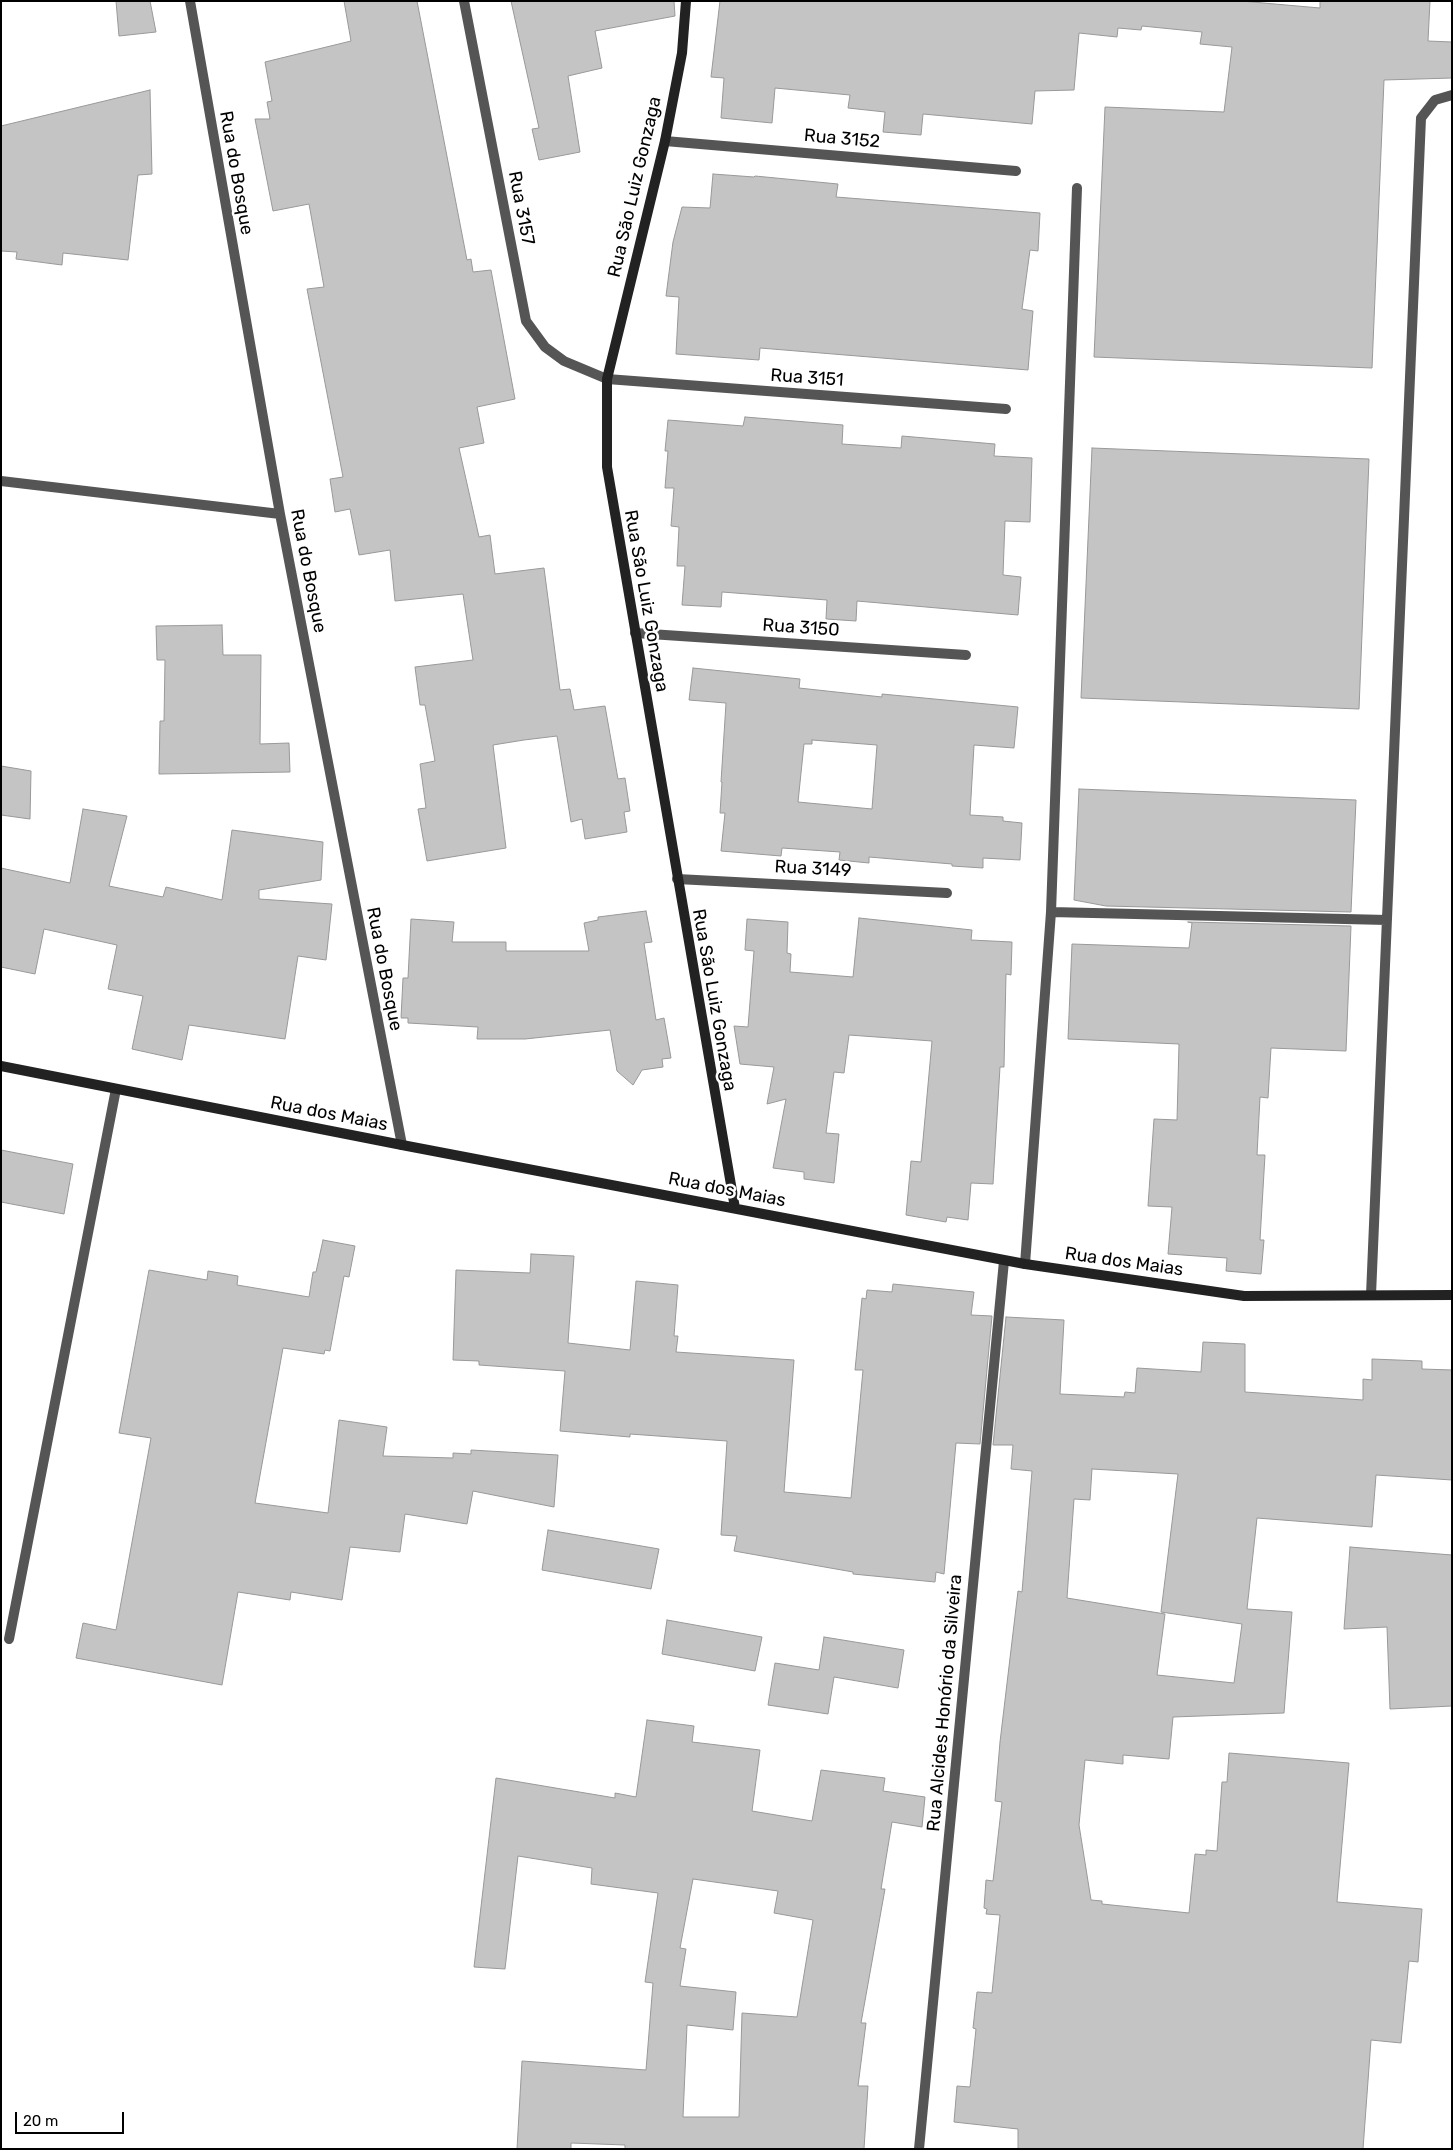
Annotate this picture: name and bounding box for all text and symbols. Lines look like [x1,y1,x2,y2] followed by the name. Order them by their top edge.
[604,95,666,279] street label: Rua São Luiz Gonzaga
[214,109,258,237] street label: Rua do Bosque
[803,125,881,153] street label: Rua 3152
[503,169,539,247] street label: Rua 3157
[770,365,844,391] street label: Rua 3151
[285,507,331,635] street label: Rua do Bosque
[619,508,673,694] street label: Rua São Luiz Gonzaga
[762,615,840,641] street label: Rua 3150
[774,856,852,882] street label: Rua 3149
[361,905,407,1033] street label: Rua do Bosque
[687,907,741,1093] street label: Rua São Luiz Gonzaga
[268,1092,390,1136] street label: Rua dos Maias
[666,1168,788,1212] street label: Rua dos Maias
[1063,1243,1185,1281] street label: Rua dos Maias
[923,1573,967,1833] street label: Rua Alcides Honório da Silveira
[18,2102,126,2134] scale bar
[23,2112,58,2130] text: 20 m

